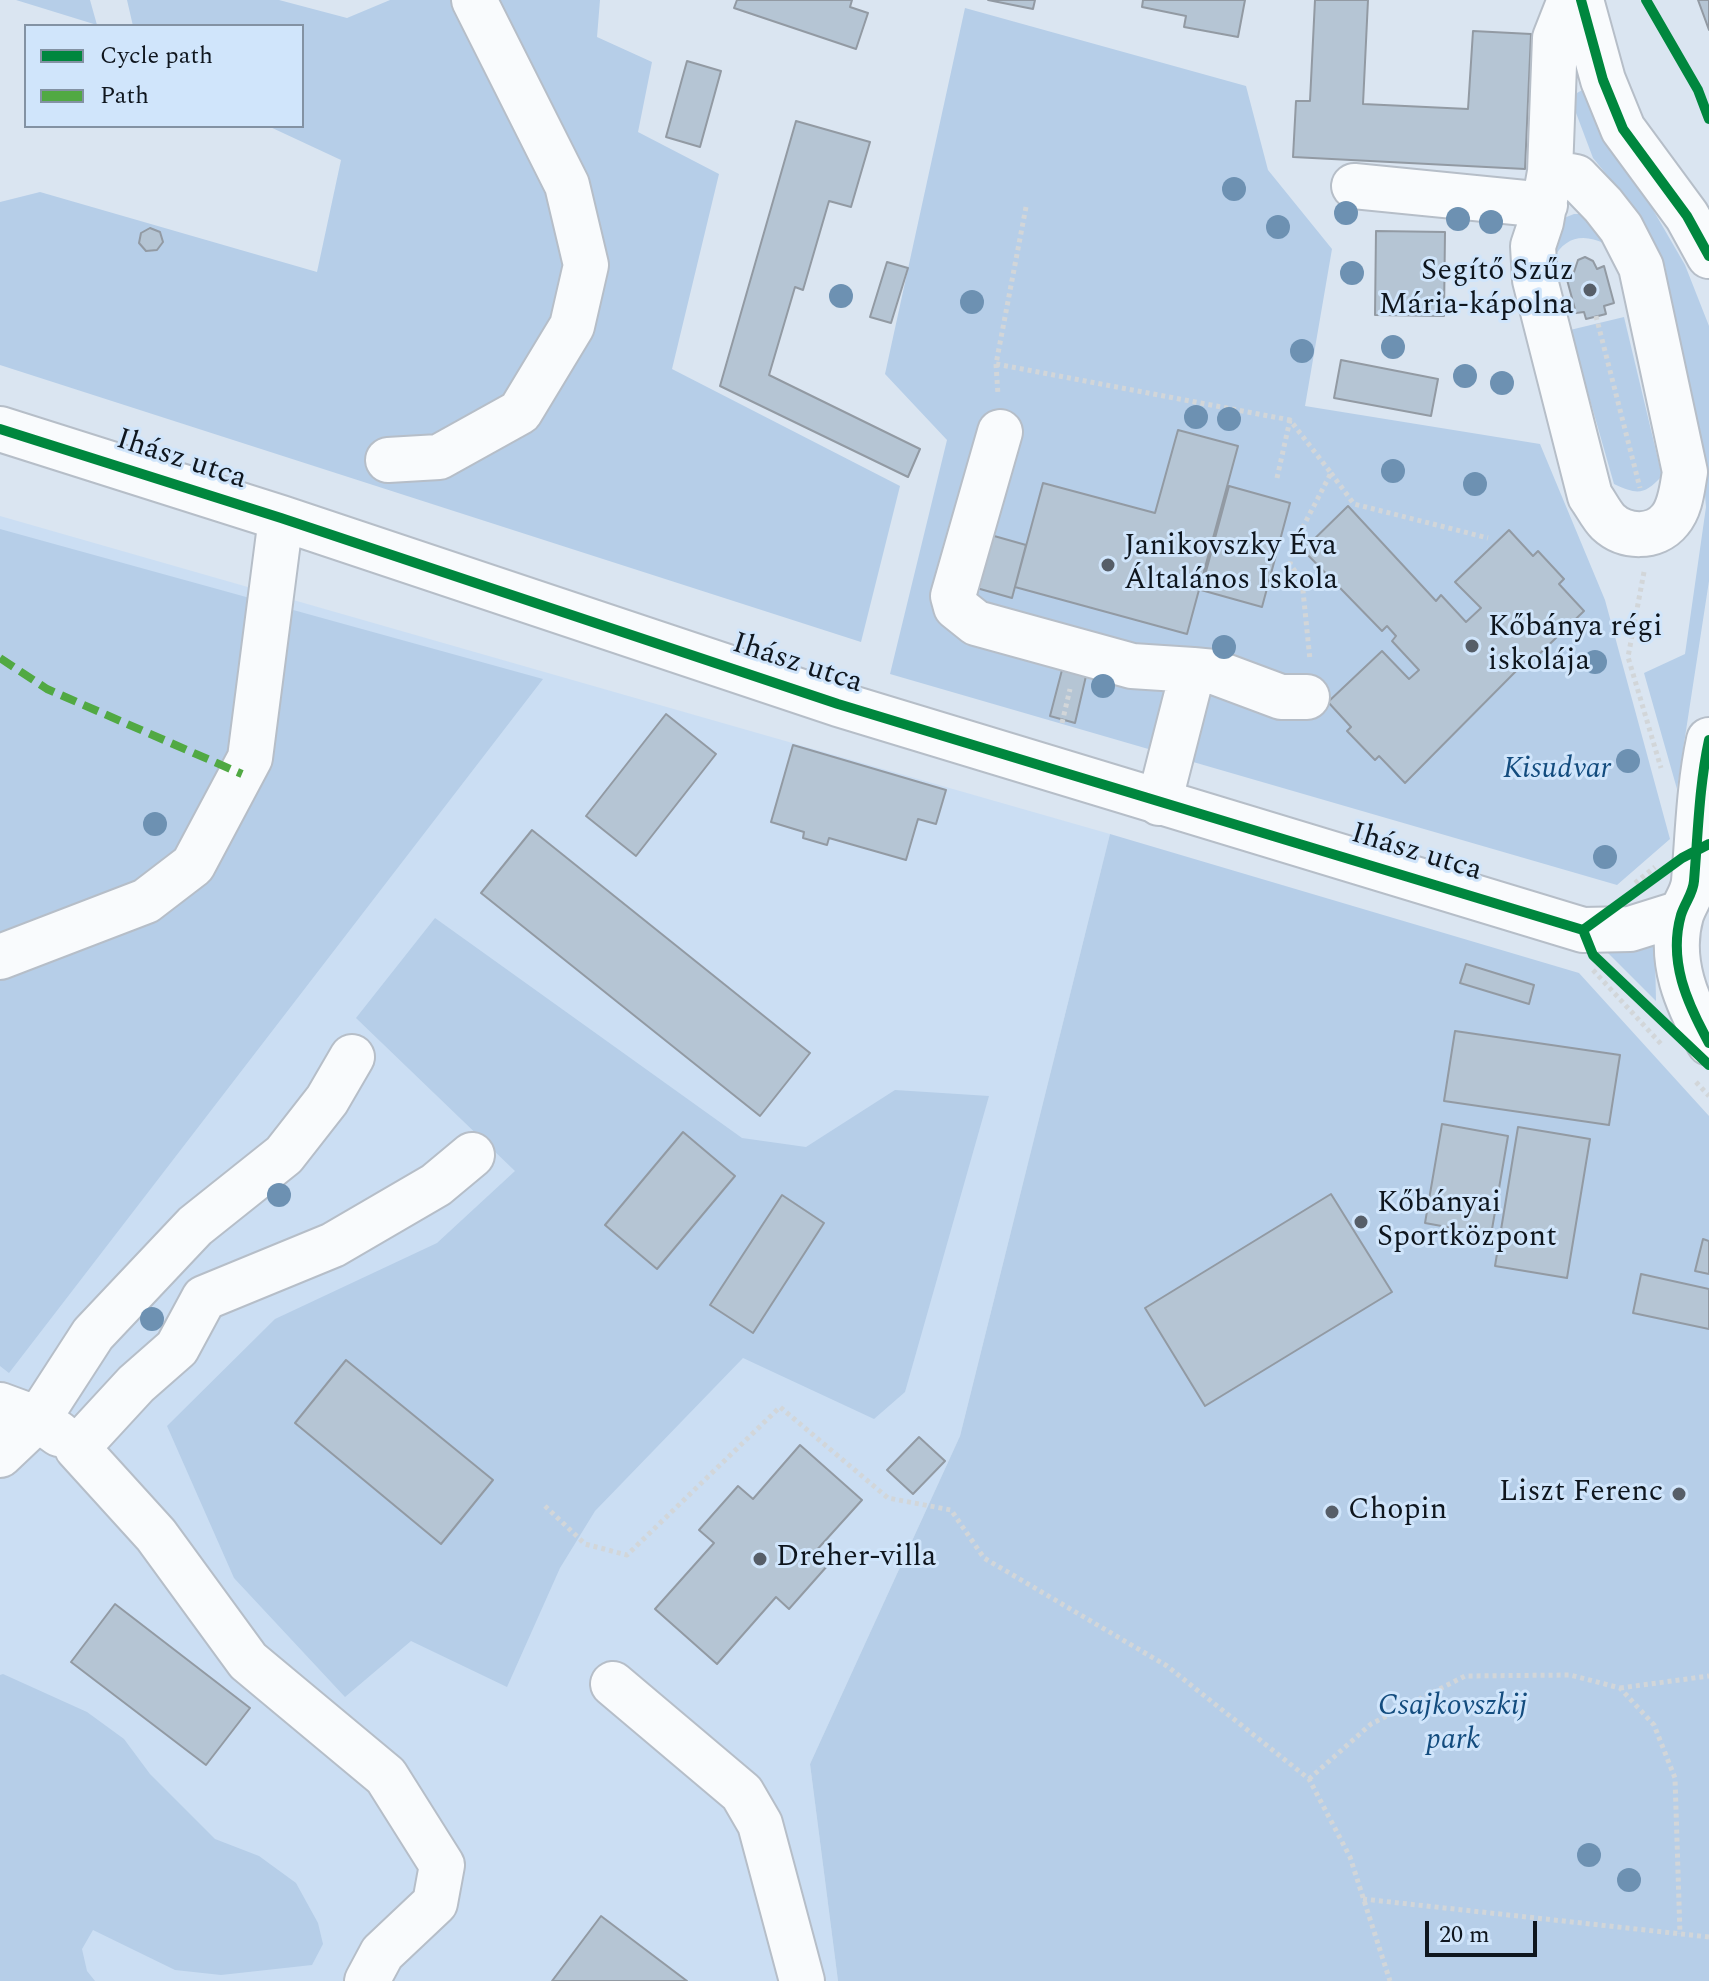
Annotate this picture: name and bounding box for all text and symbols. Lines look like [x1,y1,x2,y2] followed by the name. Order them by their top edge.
[24,24,304,128] legend
[100,38,213,74] text: Cycle path
[100,78,149,114] text: Path
[1379,255,1574,326] place label: Segítő Szűz Mária-kápolna
[1581,281,1599,299] marker: Segítő Szűz Mária-kápolna
[111,423,251,499] street label: Ihász utca
[1124,530,1338,600] place label: Janikovszky Éva Általános Iskola
[1099,556,1117,574] marker: Janikovszky Éva Általános Iskola
[1488,611,1663,682] place label: Kőbánya régi iskolája
[727,627,867,703] street label: Ihász utca
[1463,637,1481,655] marker: Kőbánya régi iskolája
[1503,753,1611,789] park label: Kisudvar
[1346,817,1486,891] street label: Ihász utca
[1377,1187,1557,1258] place label: Kőbányai Sportközpont
[1352,1213,1370,1231] marker: Kőbányai Sportközpont
[1499,1476,1663,1512] place label: Liszt Ferenc
[1670,1485,1688,1503] marker: Liszt Ferenc
[1348,1494,1447,1530] place label: Chopin
[1323,1503,1341,1521] marker: Chopin
[776,1541,936,1577] place label: Dreher-villa
[751,1550,769,1568] marker: Dreher-villa
[1378,1690,1528,1760] park label: Csajkovszkij park
[1429,1905,1541,1955] scale bar
[1439,1917,1490,1953] text: 20 m

